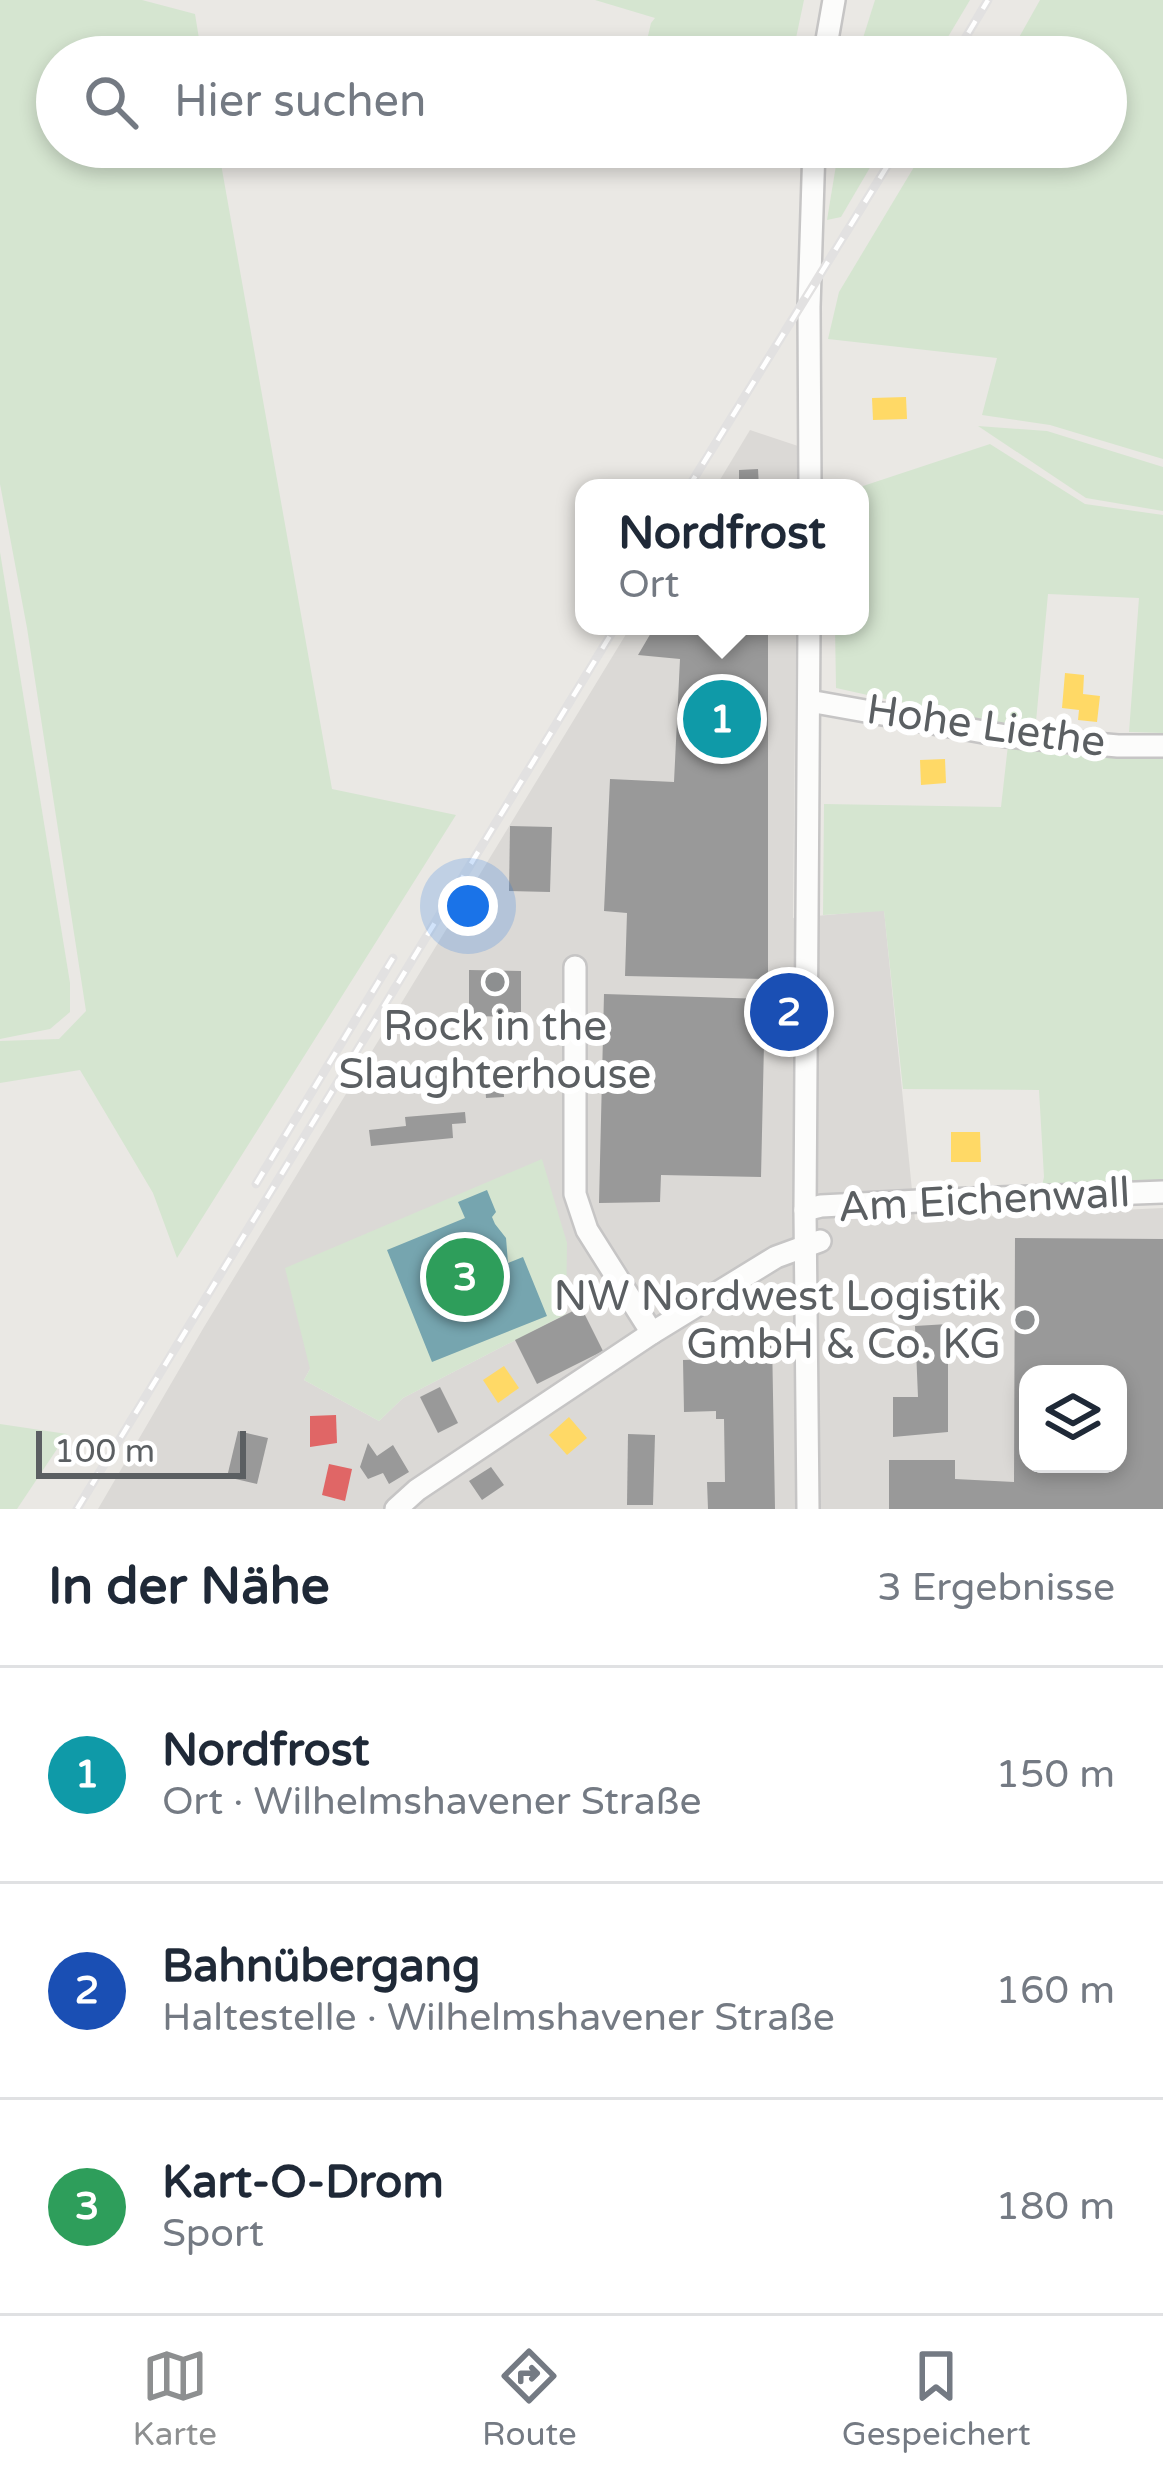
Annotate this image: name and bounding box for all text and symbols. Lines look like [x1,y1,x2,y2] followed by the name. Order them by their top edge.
[36,36,1127,168] search box
[78,69,144,135] icon: search
[174,75,426,129] text: Hier suchen
[575,479,869,635] popup
[618,507,826,561] text: Nordfrost
[618,561,679,608] text: Ort
[683,674,761,764] pin: 1
[863,684,1109,768] street label: Hohe Liethe
[438,876,498,936] your location
[750,967,828,1057] pin: 2
[482,969,508,995] marker: Rock in the Slaughterhouse
[339,1001,651,1100] place label: Rock in the Slaughterhouse
[837,1167,1131,1233] street label: Am Eichenwall
[426,1232,504,1322] pin: 3
[553,1271,1001,1370] place label: NW Nordwest Logistik GmbH & Co. KG
[1012,1307,1038,1333] marker: NW Nordwest Logistik GmbH & Co. KG
[1019,1365,1127,1473] map controls
[1019,1365,1127,1473] button: layers
[36,1425,246,1478] scale bar
[54,1432,155,1471] text: 100 m
[48,1556,330,1618] text: In der Nähe
[877,1564,1115,1611] text: 3 Ergebnisse
[162,1724,370,1778] text: Nordfrost
[75,1751,99,1798] text: 1
[996,1751,1115,1798] text: 150 m
[162,1778,702,1825] text: Ort · Wilhelmshavener Straße
[162,1940,480,1994] text: Bahnübergang
[75,1967,99,2014] text: 2
[996,1967,1115,2014] text: 160 m
[162,1994,835,2041] text: Haltestelle · Wilhelmshavener Straße
[162,2156,444,2210] text: Kart-O-Drom
[75,2183,99,2230] text: 3
[996,2183,1115,2230] text: 180 m
[162,2210,264,2257] text: Sport
[133,2343,217,2454] tab: Karte
[482,2343,577,2454] tab: Route
[842,2343,1030,2454] tab: Gespeichert

